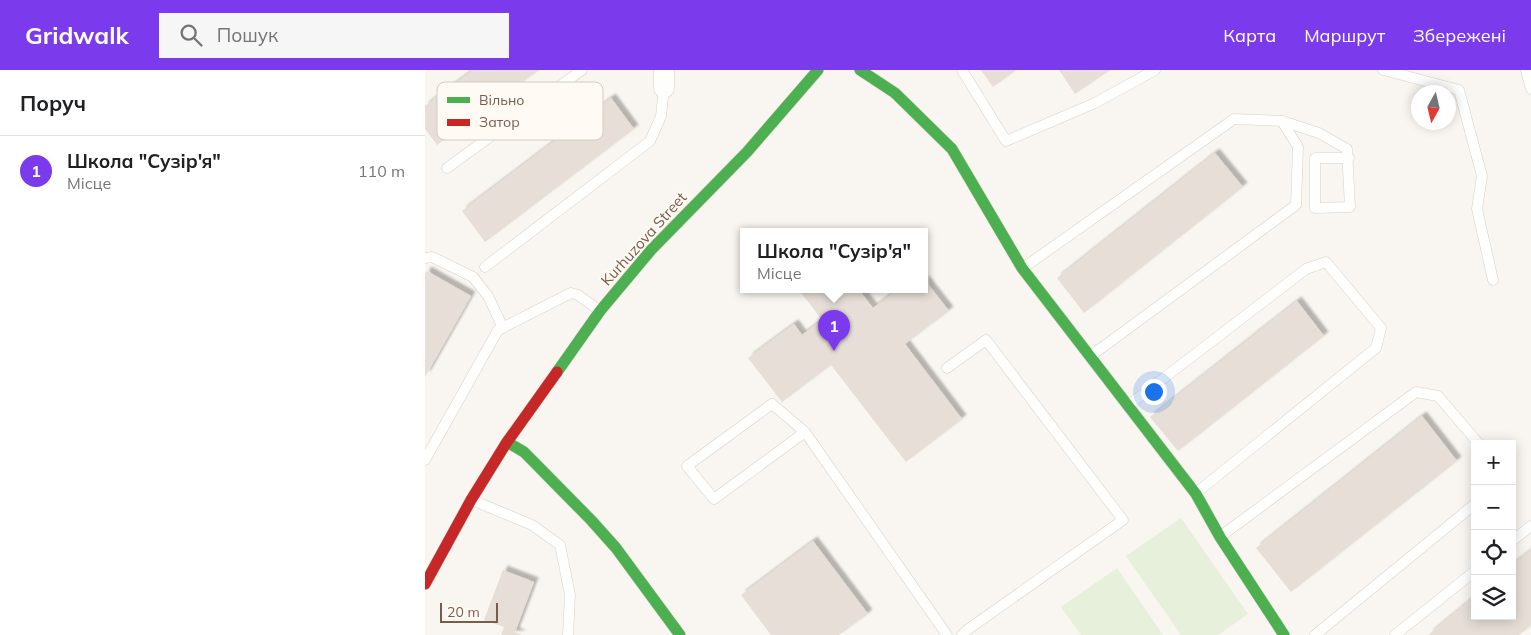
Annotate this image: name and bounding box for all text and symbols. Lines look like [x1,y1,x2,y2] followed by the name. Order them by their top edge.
[159,13,509,58] search box
[25,20,129,50] text: Gridwalk
[177,21,205,49] icon: search
[217,23,278,47] text: Пошук
[1223,24,1276,47] text: Карта
[1304,24,1385,47] text: Маршрут
[1413,24,1506,47] text: Збережені
[437,82,603,140] legend
[1411,85,1456,130] north arrow
[20,90,86,116] text: Поруч
[479,91,524,109] text: Вільно
[479,113,520,131] text: Затор
[67,149,221,173] text: Школа "Сузір'я"
[31,161,41,181] text: 1
[358,161,405,181] text: 110 m
[67,173,111,193] text: Місце
[597,188,691,289] street label: Kurhuzova Street
[740,228,928,293] popup
[757,239,911,263] text: Школа "Сузір'я"
[757,263,802,283] text: Місце
[818,310,850,351] pin: 1
[1141,379,1167,405] your location
[1471,440,1516,620] map controls
[1471,440,1516,485] button: +
[1471,485,1516,530] button: −
[1471,530,1516,575] button: locate
[1471,575,1516,620] button: layers
[440,600,497,623] scale bar
[447,603,480,621] text: 20 m

